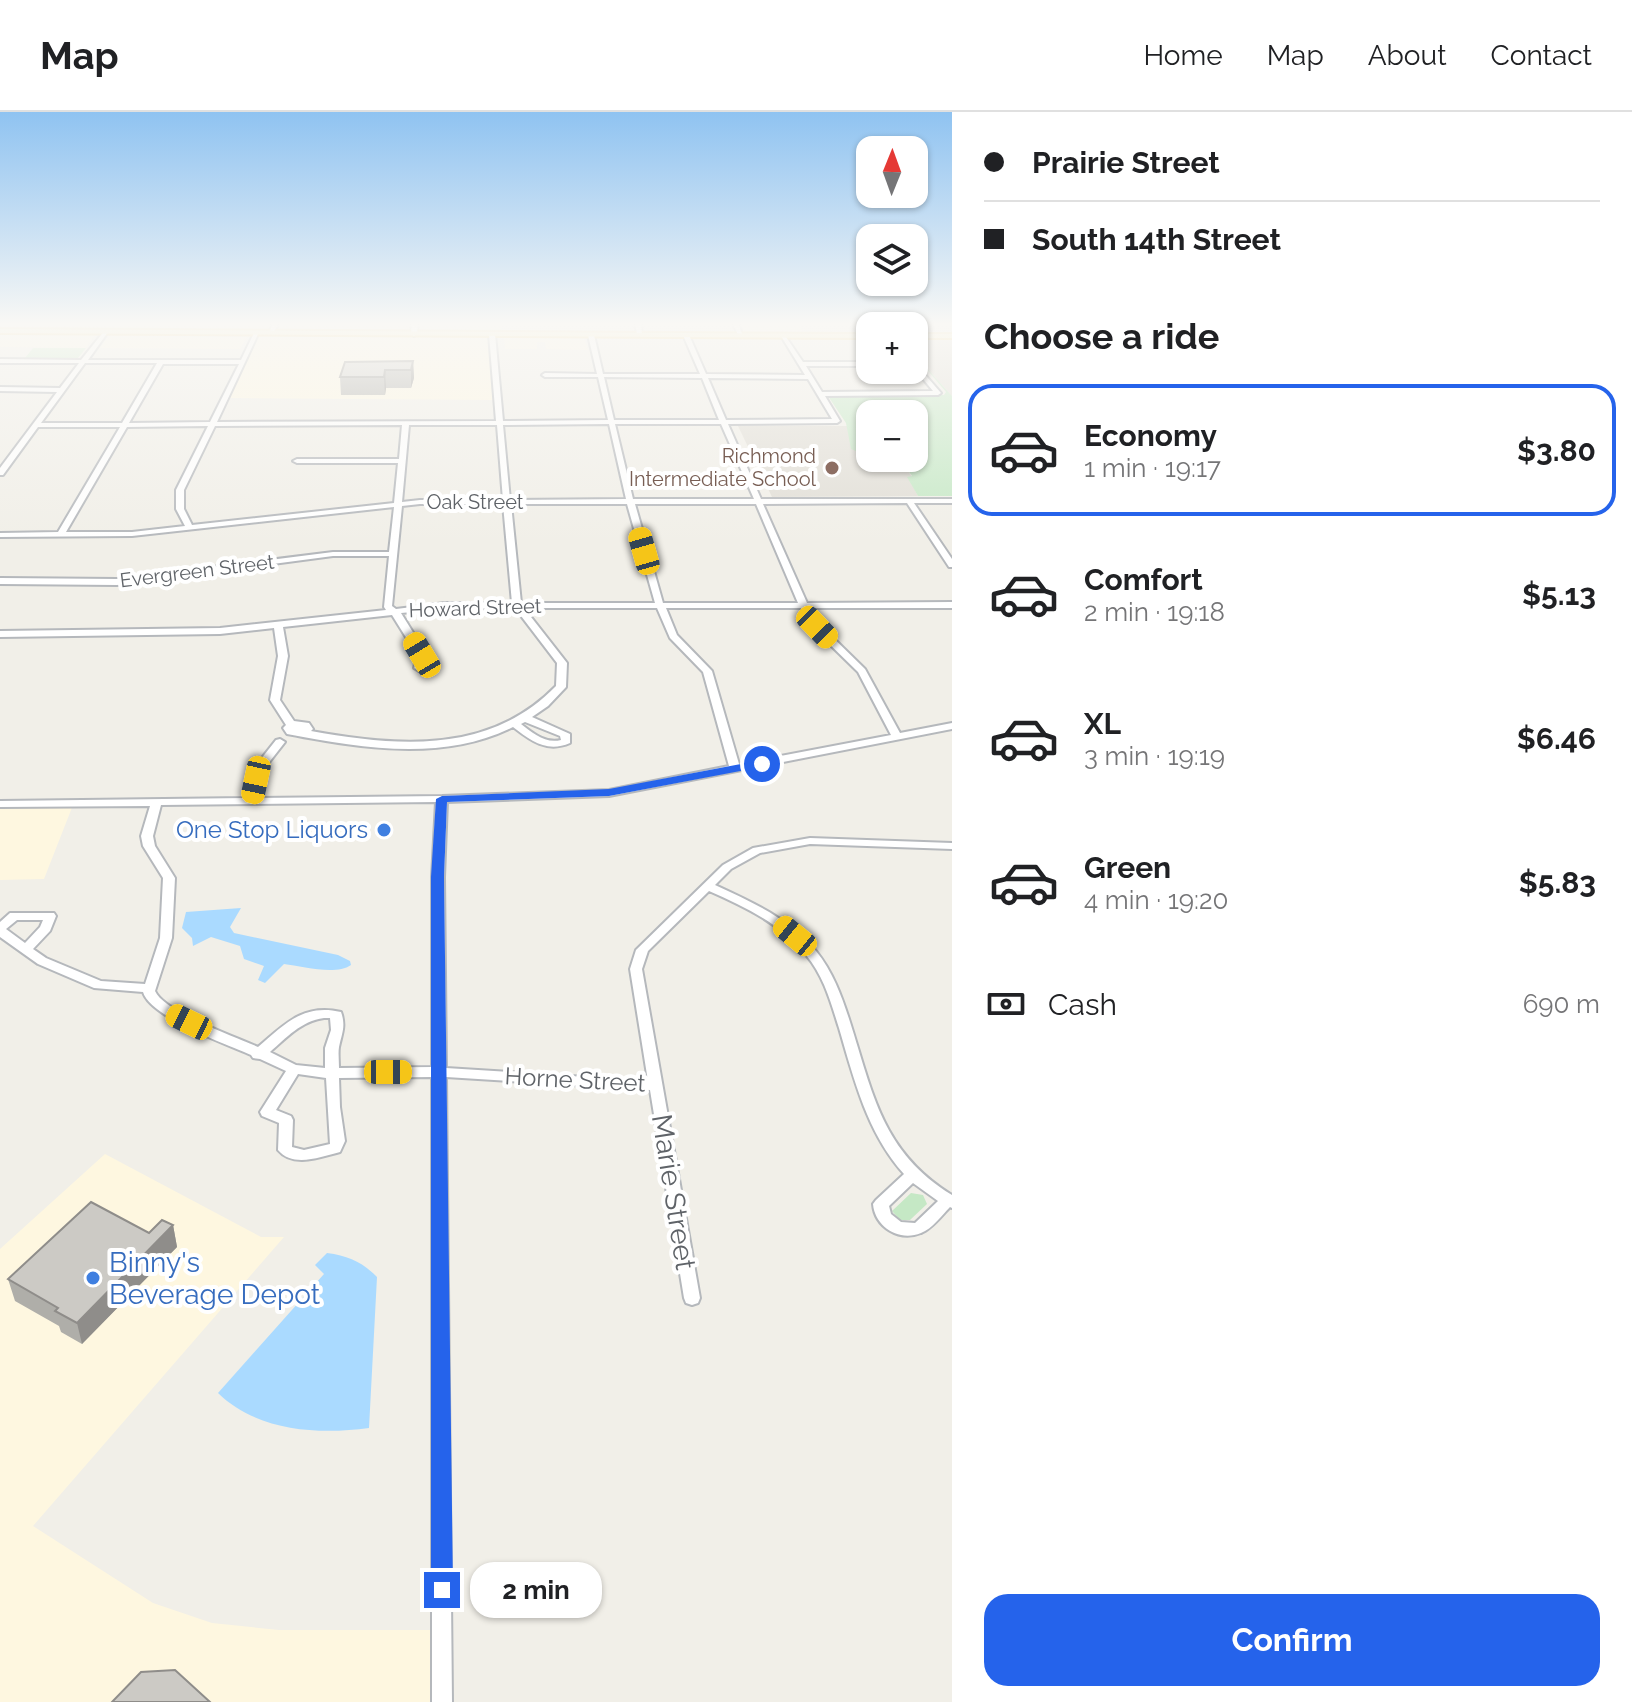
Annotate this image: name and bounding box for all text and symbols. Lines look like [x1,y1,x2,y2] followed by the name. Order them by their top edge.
[40,33,119,78] text: Map
[1143,39,1223,72] text: Home
[1267,39,1324,72] text: Map
[1368,39,1447,72] text: About
[1491,39,1592,72] text: Contact
[856,136,928,208] north arrow
[856,136,928,472] map controls
[1032,145,1220,180] text: Prairie Street
[1032,222,1281,257] text: South 14th Street
[856,224,928,296] button: layers
[856,312,928,384] button: +
[984,315,1219,357] text: Choose a ride
[856,400,928,472] button: −
[988,414,1060,486] icon: car
[1084,418,1217,453] text: Economy
[1517,433,1596,468] text: $3.80
[629,444,817,491] place label: Richmond Intermediate School
[1084,453,1221,483] text: 1 min · 19:17
[823,459,841,477] marker: Richmond Intermediate School
[427,490,524,514] street label: Oak Street
[626,525,662,577] car
[118,550,276,592] street label: Evergreen Street
[988,558,1060,630] icon: car
[1084,562,1203,597] text: Comfort
[1522,577,1596,612] text: $5.13
[408,594,542,622] street label: Howard Street
[1084,597,1225,627] text: 2 min · 19:18
[792,601,842,653] car
[399,628,445,682] car
[988,702,1060,774] icon: car
[1084,706,1121,741] text: XL
[1517,721,1596,756] text: $6.46
[1084,741,1225,771] text: 3 min · 19:19
[744,746,780,782] route start
[239,754,273,806] car
[176,815,368,844] place label: One Stop Liquors
[375,821,393,839] marker: One Stop Liquors
[988,846,1060,918] icon: car
[1084,850,1171,885] text: Green
[1519,865,1596,900] text: $5.83
[1084,885,1228,915] text: 4 min · 19:20
[769,912,821,960] car
[984,982,1028,1026] icon: cash
[1048,987,1117,1022] text: Cash
[1523,989,1600,1019] text: 690 m
[162,1001,216,1043] car
[364,1060,412,1084] car
[504,1061,646,1098] street label: Horne Street
[645,1112,702,1273] street label: Marie Street
[109,1246,321,1311] place label: Binny's Beverage Depot
[84,1269,102,1287] marker: Binny's Beverage Depot
[470,1562,602,1618] callout: 2 min
[424,1572,460,1608] route end
[502,1575,570,1605] text: 2 min
[984,1594,1600,1686] button: Confirm

